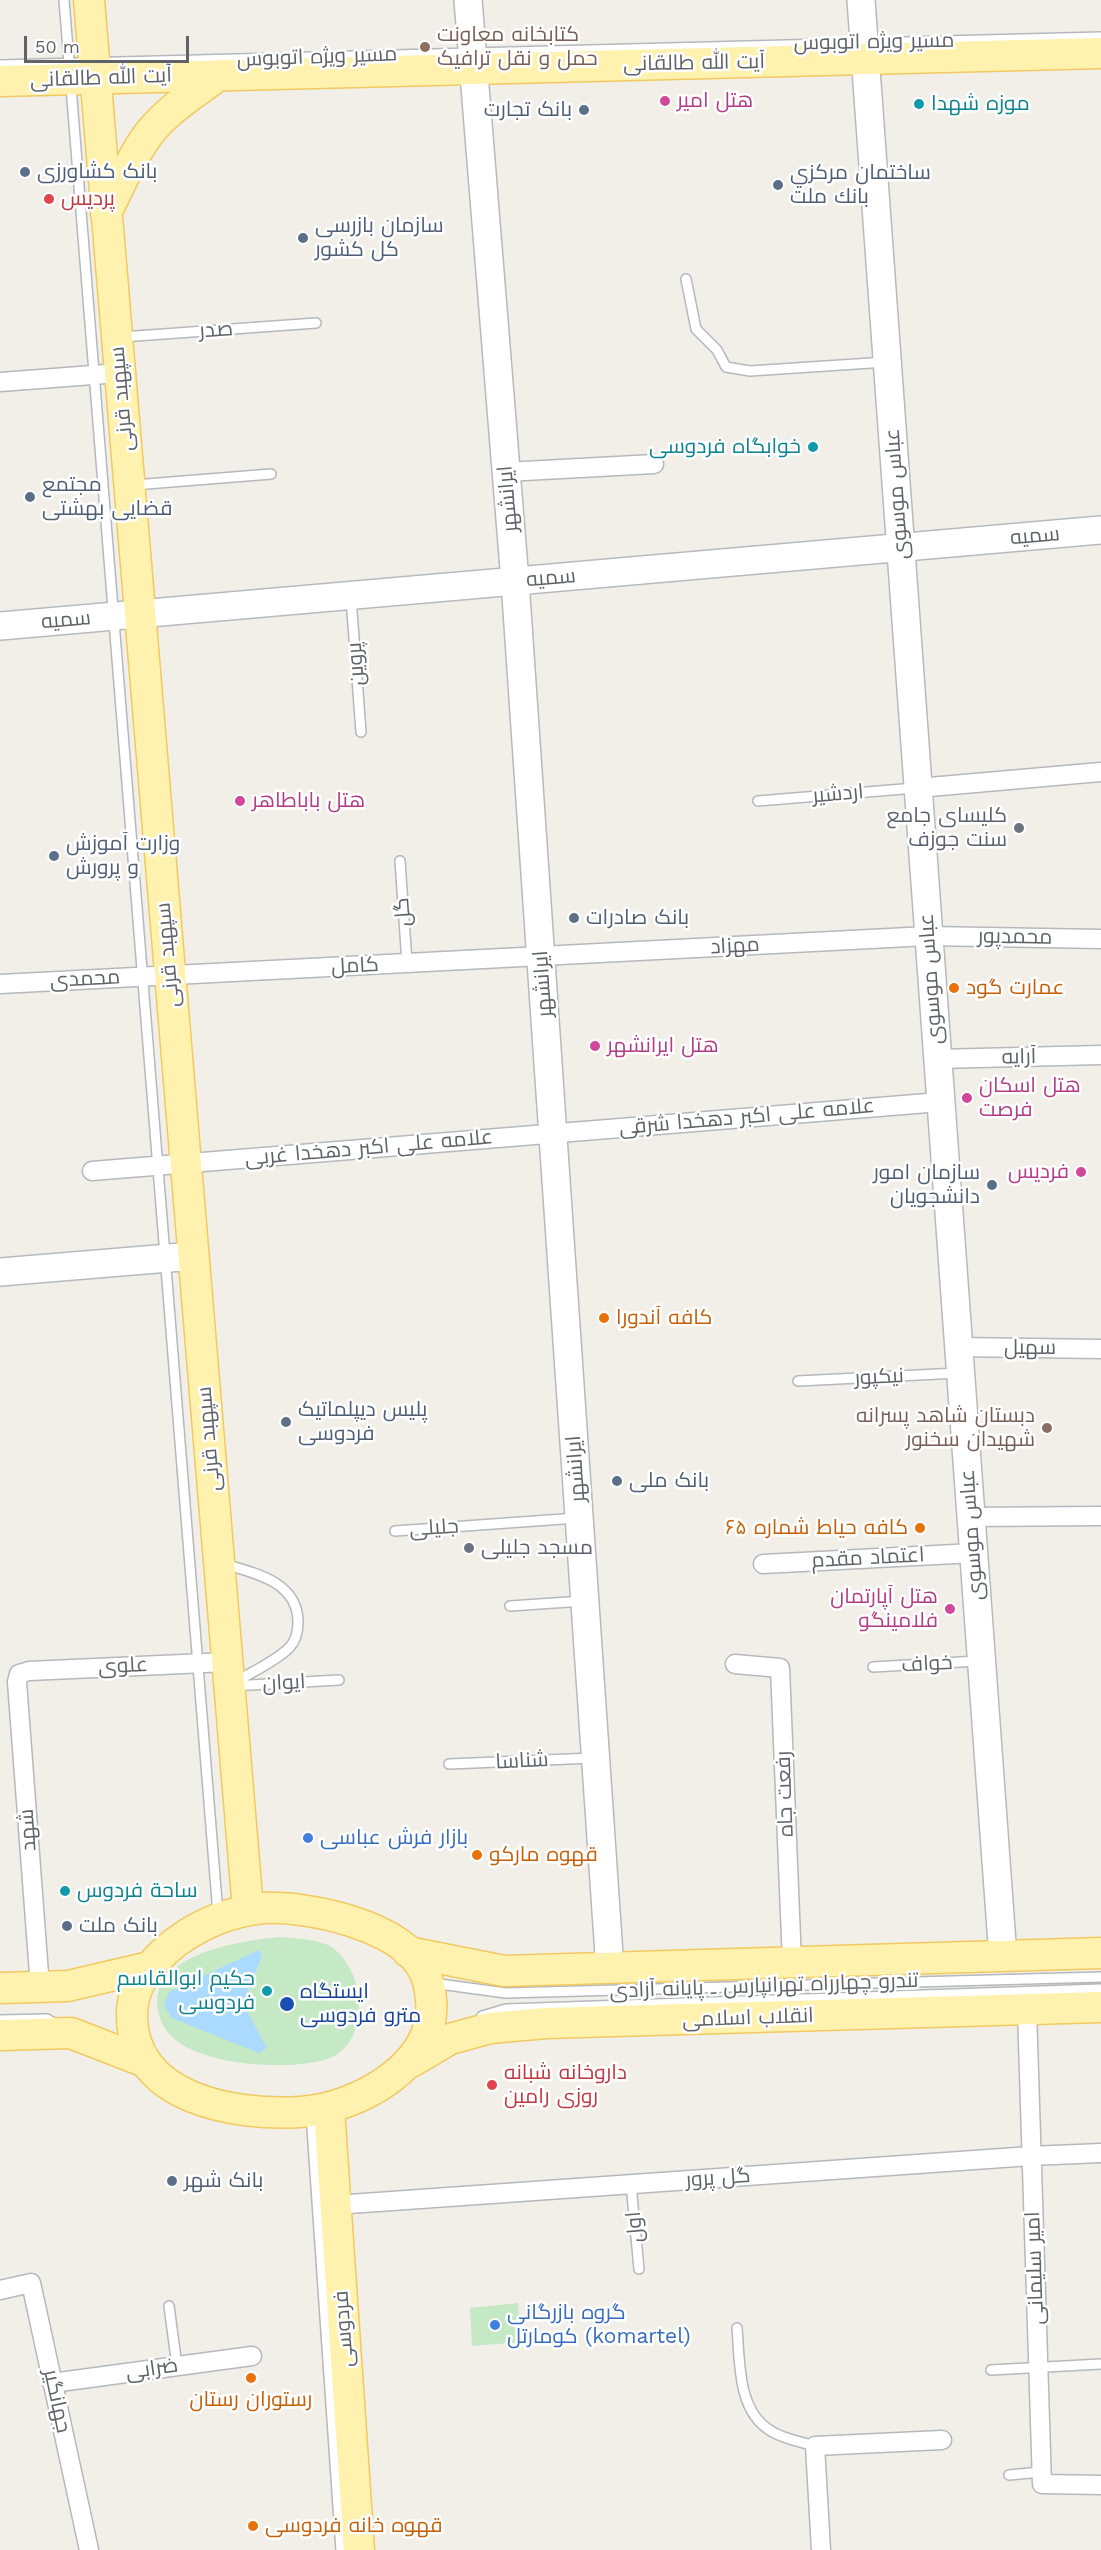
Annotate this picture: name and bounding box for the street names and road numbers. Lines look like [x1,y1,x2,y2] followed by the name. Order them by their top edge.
[794,28,954,56] street label: مسیر ویژه اتوبوس
[236,42,398,72] street label: مسیر ویژه اتوبوس
[623,49,765,77] street label: آیت الله طالقانی
[30,63,172,93] street label: آیت الله طالقانی
[198,316,234,344] street label: صدر
[105,346,139,452] street label: سپهبد قرنی
[880,428,914,560] street label: عباس موسوی
[493,465,523,533] street label: ایرانشهر
[1009,521,1061,551] street label: سمیه
[525,563,577,593] street label: سمیه
[40,605,92,635] street label: سمیه
[342,641,370,687] street label: پروین
[811,779,865,809] street label: اردشیر
[389,897,417,927] street label: گل
[151,902,185,1008] street label: سپهبد قرنی
[914,913,948,1045] street label: عباس موسوی
[977,924,1053,950] street label: محمدپور
[710,932,760,960] street label: مهزاد
[528,950,558,1018] street label: ایرانشهر
[331,952,379,980] street label: کامل
[49,965,121,993] street label: محمدی
[1001,1044,1037,1070] street label: آرایه
[618,1093,876,1141] street label: علامه علی اکبر دهخدا شرقی
[244,1125,494,1171] street label: علامه علی اکبر دهخدا غربی
[1004,1335,1056,1361] street label: سهیل
[854,1363,904,1391] street label: نیکپور
[192,1386,226,1492] street label: سپهبد قرنی
[561,1435,591,1503] street label: ایرانشهر
[955,1469,989,1601] street label: عباس موسوی
[409,1514,459,1542] street label: جلیلی
[811,1542,925,1574] street label: اعتماد مقدم
[901,1650,953,1678] street label: خواف
[97,1652,149,1680] street label: علوی
[262,1669,306,1697] street label: ایوان
[495,1747,549,1775] street label: شناسا
[771,1751,799,1837] street label: رفعت جاه
[14,1808,42,1852] street label: شهد
[609,1968,919,2004] street label: تندرو چهارراه تهرانپارس ـ پایانه آزادی
[682,2003,814,2033] street label: انقلاب اسلامی
[685,2163,751,2193] street label: گل پرور
[621,2210,649,2244] street label: اول
[1020,2211,1050,2325] street label: امیر سلیمانی
[329,2290,359,2368] street label: فردوسی
[124,2353,180,2385] street label: ضرابی
[38,2367,76,2435] street label: جهانگیر

